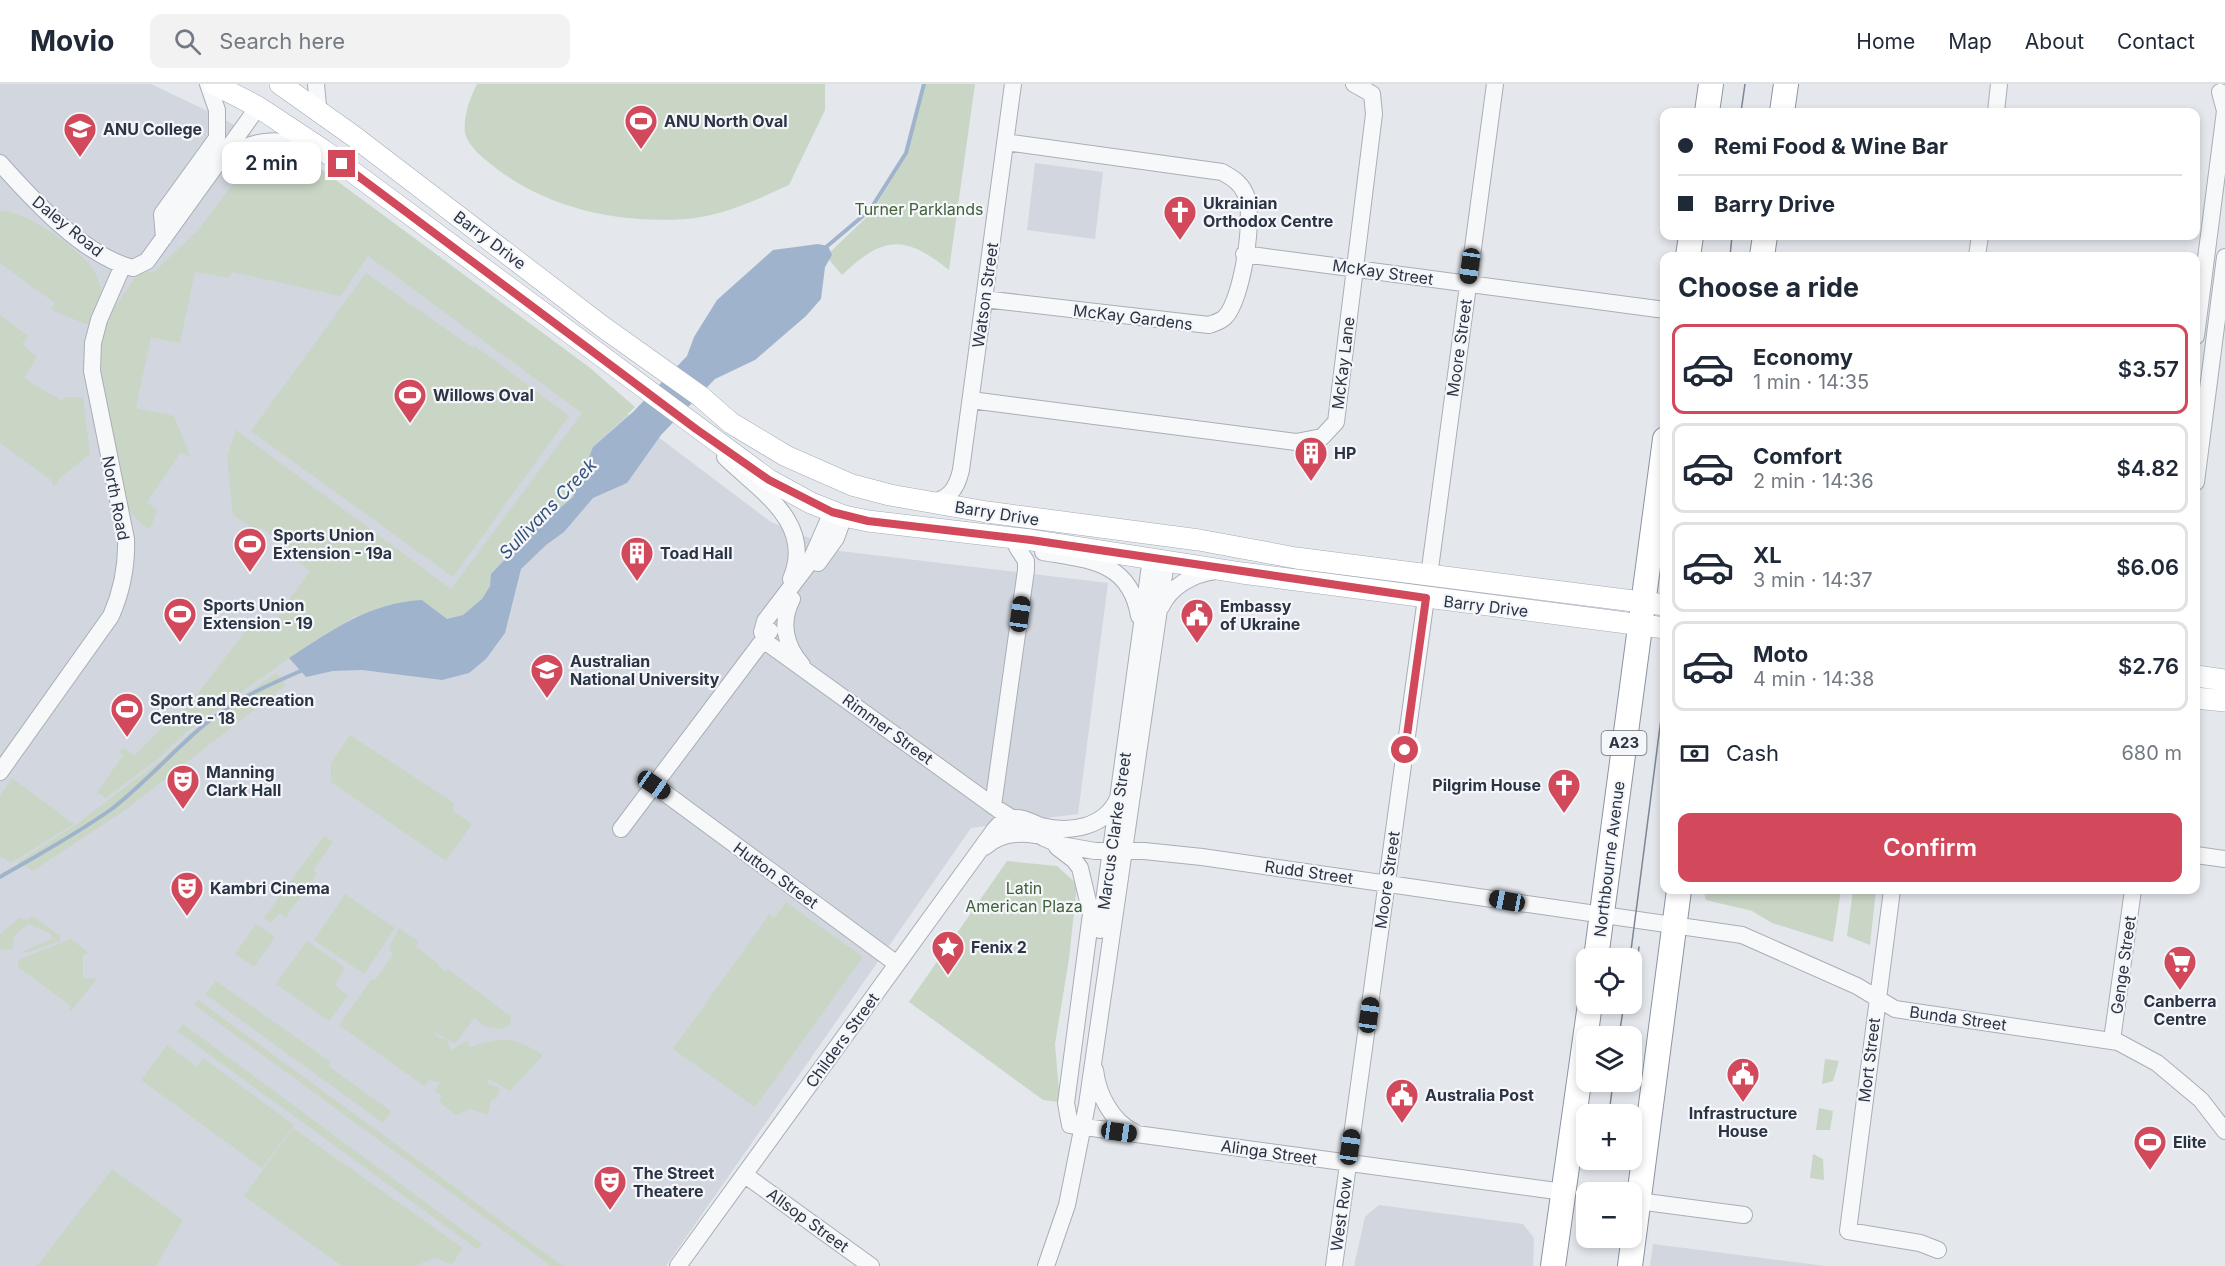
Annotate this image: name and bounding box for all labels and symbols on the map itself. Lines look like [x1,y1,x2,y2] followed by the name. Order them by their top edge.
[623,103,659,150] sports icon: ANU North Oval
[62,111,98,158] school or university icon: ANU College
[664,111,788,131] place label: ANU North Oval
[103,119,202,139] place label: ANU College
[222,143,321,185] callout: 2 min
[328,150,355,177] route end
[28,191,108,261] street label: Daley Road
[1203,193,1333,231] place label: Ukrainian Orthodox Centre
[1162,194,1198,241] church icon: Ukrainian Orthodox Centre
[855,199,984,219] park label: Turner Parklands
[450,206,530,274] street label: Barry Drive
[968,241,1002,349] street label: Watson Street
[1459,247,1481,285] car
[1331,255,1435,289] street label: McKay Street
[1442,298,1476,398] street label: Moore Street
[1072,300,1194,334] street label: McKay Gardens
[1327,315,1359,411] street label: McKay Lane
[392,377,428,424] sports icon: Willows Oval
[433,385,534,405] place label: Willows Oval
[1293,435,1329,482] building icon: HP
[1334,443,1356,463] place label: HP
[494,453,602,563] water label: Sullivans Creek
[98,454,134,542] street label: North Road
[953,496,1041,530] street label: Barry Drive
[273,525,392,563] place label: Sports Union Extension - 19a
[232,526,268,573] sports icon: Sports Union Extension - 19a
[619,535,655,582] building icon: Toad Hall
[660,543,732,563] place label: Toad Hall
[1442,591,1530,621] street label: Barry Drive
[203,595,313,633] place label: Sports Union Extension - 19
[1009,595,1031,633] car
[162,596,198,643] sports icon: Sports Union Extension - 19
[1220,596,1300,634] place label: Embassy of Ukraine
[1179,597,1215,644] public building icon: Embassy of Ukraine
[570,651,720,689] place label: Australian National University
[529,652,565,699] school or university icon: Australian National University
[839,689,937,769] street label: Rimmer Street
[150,690,314,728] place label: Sport and Recreation Centre - 18
[109,691,145,738] sports icon: Sport and Recreation Centre - 18
[1602,731,1646,755] road number: A23
[1391,736,1418,763] route start
[1093,751,1135,911] street label: Marcus Clarke Street
[206,762,281,800] place label: Manning Clark Hall
[165,763,201,810] theatre icon: Manning Clark Hall
[634,767,674,803] car
[1546,767,1582,814] church icon: Pilgrim House
[1432,775,1541,795] place label: Pilgrim House
[1589,780,1629,938] street label: Northbourne Avenue
[1370,830,1404,930] street label: Moore Street
[730,838,822,912] street label: Hutton Street
[1264,856,1354,888] street label: Rudd Street
[169,870,205,917] theatre icon: Kambri Cinema
[210,878,330,898] place label: Kambri Cinema
[965,878,1083,916] park label: Latin American Plaza
[1488,889,1526,913] car
[2106,914,2140,1016] street label: Genge Street
[930,929,966,976] place icon: Fenix 2
[971,937,1027,957] place label: Fenix 2
[2162,944,2198,991] supermarket icon: Canberra Centre
[801,989,883,1091] street label: Childers Street
[2144,991,2216,1029] place label: Canberra Centre
[1358,996,1380,1034] car
[1908,1001,2008,1035] street label: Bunda Street
[1854,1016,1884,1104] street label: Mort Street
[1725,1056,1761,1103] public building icon: Infrastructure House
[1384,1077,1420,1124] public building icon: Australia Post
[1425,1085,1534,1105] place label: Australia Post
[1689,1103,1797,1141] place label: Infrastructure House
[1100,1121,1138,1143] car
[2132,1124,2168,1171] sports icon: Elite
[1339,1128,1361,1166] car
[2173,1132,2207,1152] place label: Elite
[1220,1135,1318,1169] street label: Alinga Street
[633,1163,714,1201] place label: The Street Theatere
[592,1164,628,1211] theatre icon: The Street Theatere
[1326,1176,1356,1252] street label: West Row
[763,1184,853,1256] street label: Allsop Street

